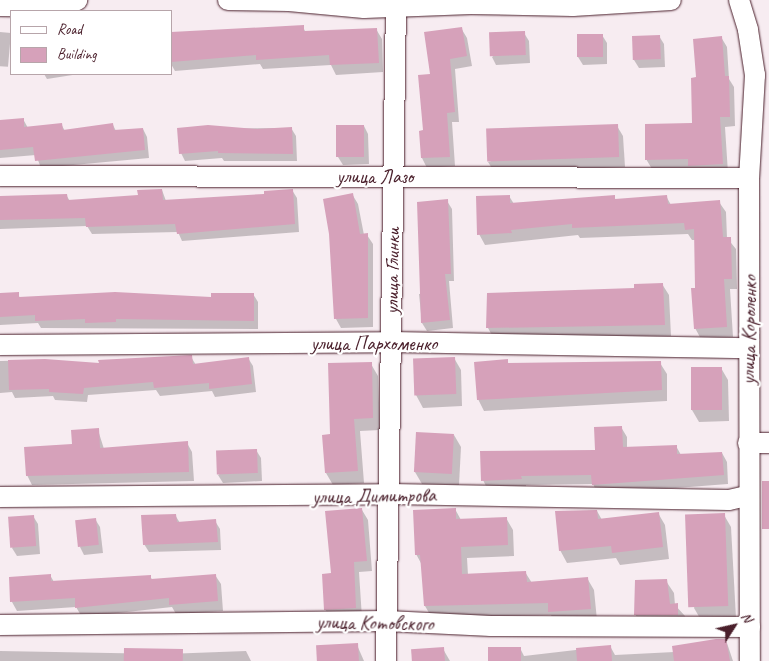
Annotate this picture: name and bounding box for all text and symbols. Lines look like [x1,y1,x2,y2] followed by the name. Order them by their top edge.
[10,10,172,75] legend
[57,20,82,39] text: Road
[57,45,96,64] text: Building
[337,164,413,188] street label: улица Лазо
[379,227,405,315] street label: улица Глинки
[736,275,762,385] street label: улица Короленко
[311,331,437,355] street label: улица Пархоменко
[311,483,437,509] street label: улица Димитрова
[709,601,759,651] north arrow
[737,609,756,626] text: N
[316,610,434,636] street label: улица Котовского

